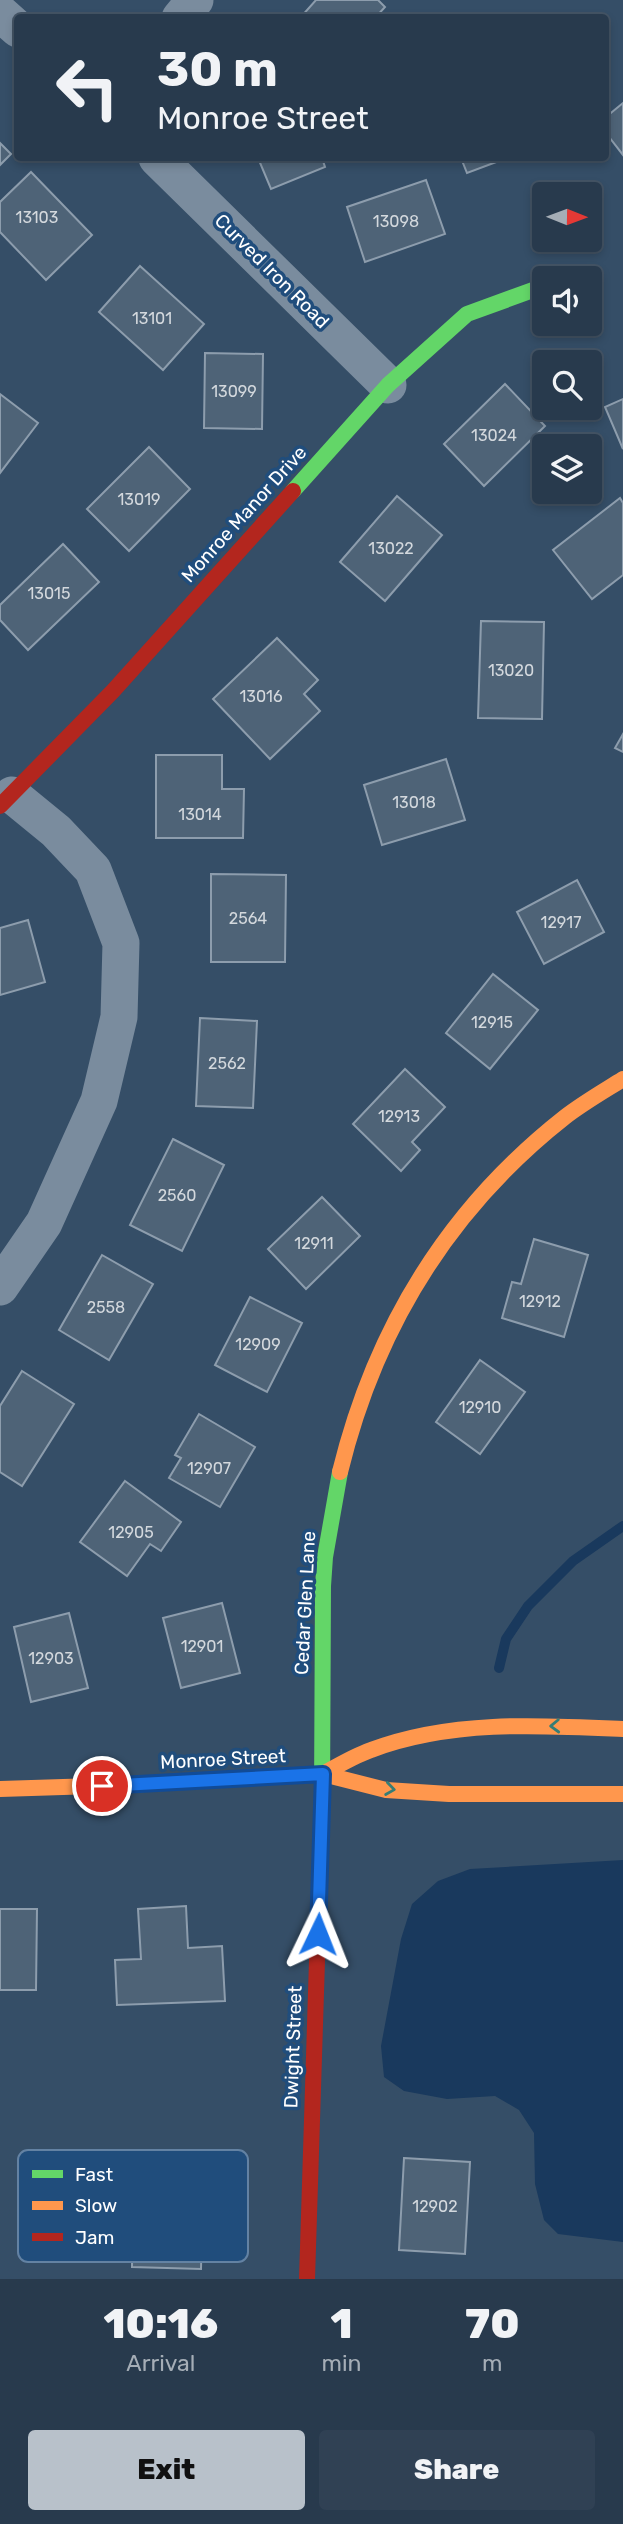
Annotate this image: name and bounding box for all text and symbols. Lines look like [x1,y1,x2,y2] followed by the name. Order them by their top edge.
[157,40,278,98] text: 30 m
[42,42,133,133] icon: left
[157,99,369,137] text: Monroe Street
[532,182,602,252] north arrow
[532,182,602,504] map controls
[16,208,58,227] house number: 13103
[210,209,334,333] street label: Curved Iron Road
[373,212,419,231] house number: 13098
[532,266,602,336] button: sound
[132,309,172,328] house number: 13101
[532,350,602,420] button: search
[211,382,257,401] house number: 13099
[471,426,517,445] house number: 13024
[532,434,602,504] button: layers
[177,441,311,587] street label: Monroe Manor Drive
[118,490,160,509] house number: 13019
[368,539,414,558] house number: 13022
[28,584,70,603] house number: 13015
[488,661,534,680] house number: 13020
[239,687,283,706] house number: 13016
[392,793,436,812] house number: 13018
[178,805,222,824] house number: 13014
[229,909,267,928] house number: 2564
[541,913,581,932] house number: 12917
[471,1013,513,1032] house number: 12915
[208,1054,246,1073] house number: 2562
[378,1107,420,1126] house number: 12913
[158,1186,196,1205] house number: 2560
[294,1234,334,1253] house number: 12911
[519,1292,561,1311] house number: 12912
[87,1298,125,1317] house number: 2558
[235,1335,281,1354] house number: 12909
[459,1398,501,1417] house number: 12910
[187,1459,231,1478] house number: 12907
[108,1523,154,1542] house number: 12905
[290,1530,320,1676] street label: Cedar Glen Lane
[181,1637,223,1656] house number: 12901
[28,1649,74,1668] house number: 12903
[549,1719,560,1734] one-way arrow
[160,1744,287,1774] street label: Monroe Street
[72,1756,132,1816] pin
[83,1767,121,1805] icon: arrive
[384,1782,396,1797] one-way arrow
[281,1897,355,1971] position arrow
[279,1985,307,2109] street label: Dwight Street
[18,2150,248,2262] legend
[75,2163,114,2186] text: Fast
[75,2194,117,2217] text: Slow
[412,2197,458,2216] house number: 12902
[75,2226,114,2249] text: Jam
[103,2299,218,2349] text: 10:16
[331,2299,353,2349] text: 1
[465,2299,520,2349] text: 70
[126,2349,195,2377] text: Arrival
[322,2349,362,2377] text: min
[482,2349,503,2377] text: m
[28,2430,305,2510] button: Exit
[319,2430,595,2510] button: Share

